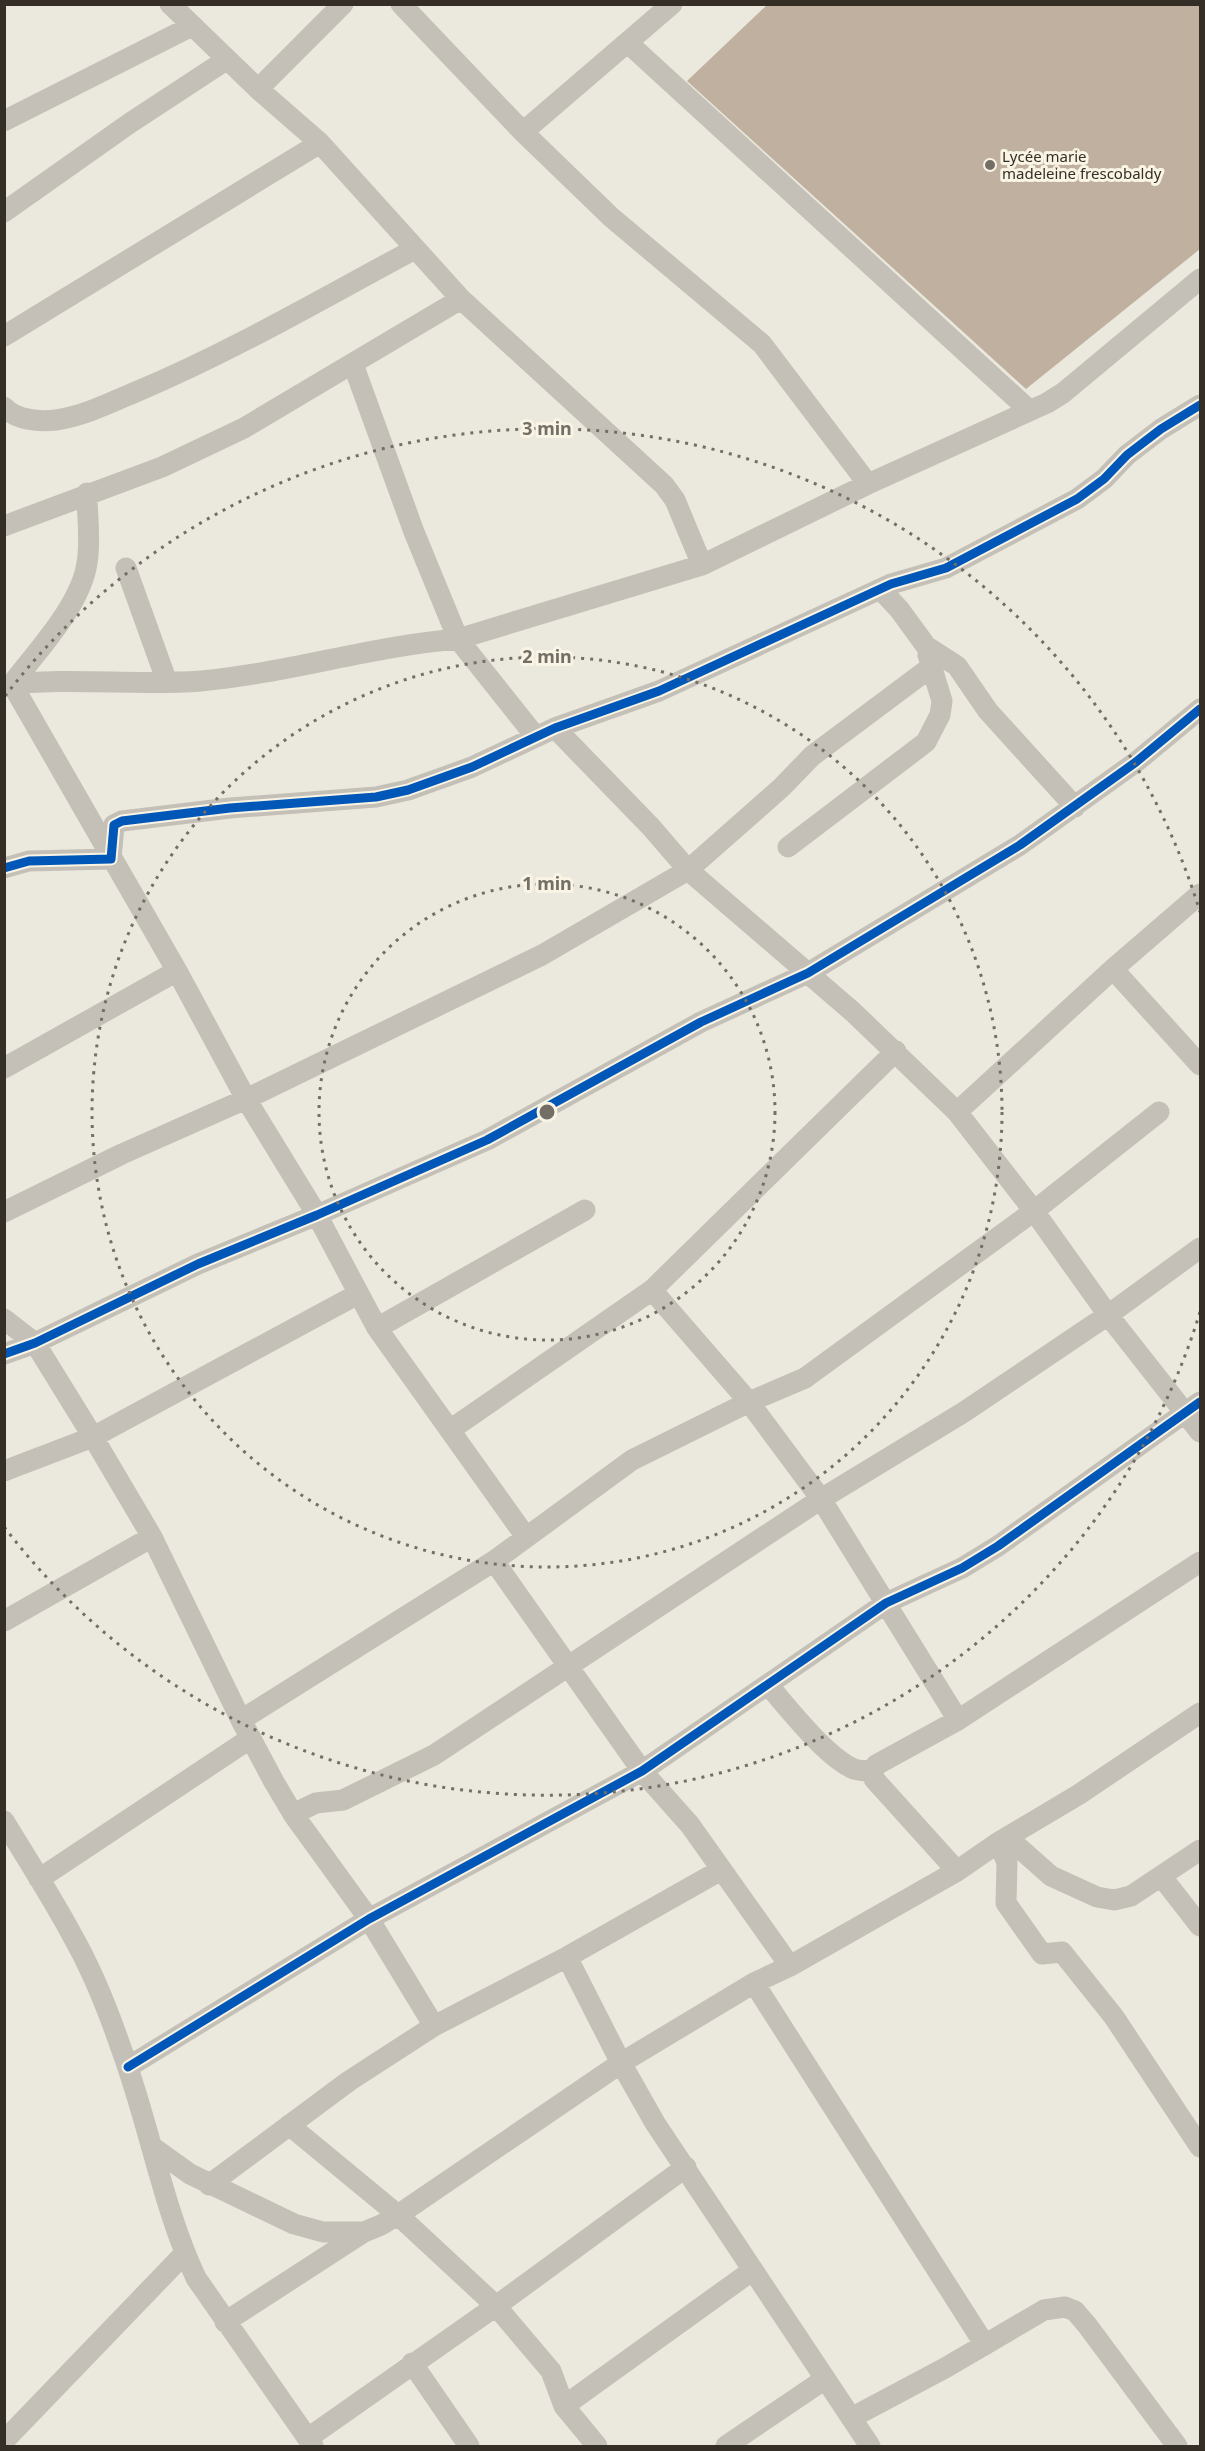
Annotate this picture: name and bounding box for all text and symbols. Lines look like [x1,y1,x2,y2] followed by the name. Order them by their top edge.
[1002,146,1162,183] place label: Lycée marie madeleine frescobaldy
[983,158,997,172] marker: Lycée marie madeleine frescobaldy
[522,416,572,440] text: 3 min
[522,644,572,668] text: 2 min
[522,871,572,895] text: 1 min
[537,1102,557,1122] centre of rings

